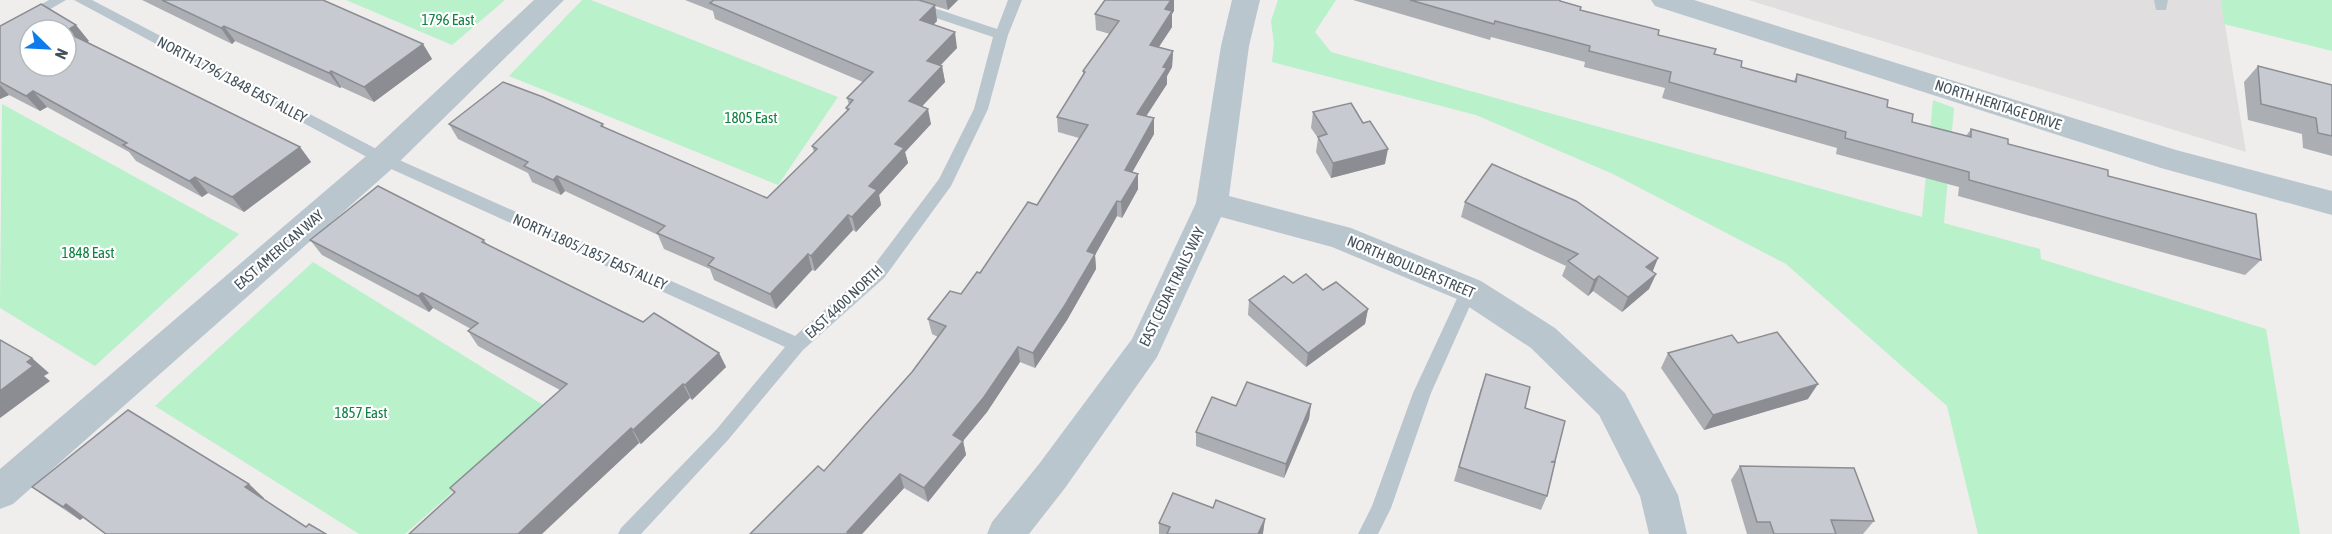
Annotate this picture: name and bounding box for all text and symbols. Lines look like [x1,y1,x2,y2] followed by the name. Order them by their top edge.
[421,11,475,28] park label: 1796 East
[18,18,78,78] north arrow
[155,33,310,126] street label: NORTH 1796/1848 EAST ALLEY
[52,46,72,62] text: N
[1933,76,2064,133] street label: NORTH HERITAGE DRIVE
[724,109,778,126] park label: 1805 East
[231,206,327,293] street label: EAST AMERICAN WAY
[511,210,670,293] street label: NORTH 1805/1857 EAST ALLEY
[1135,224,1208,349] street label: EAST CEDAR TRAILS WAY
[1345,232,1478,301] street label: NORTH BOULDER STREET
[61,244,115,261] park label: 1848 East
[802,262,886,342] street label: EAST 4400 NORTH
[334,404,388,421] park label: 1857 East

